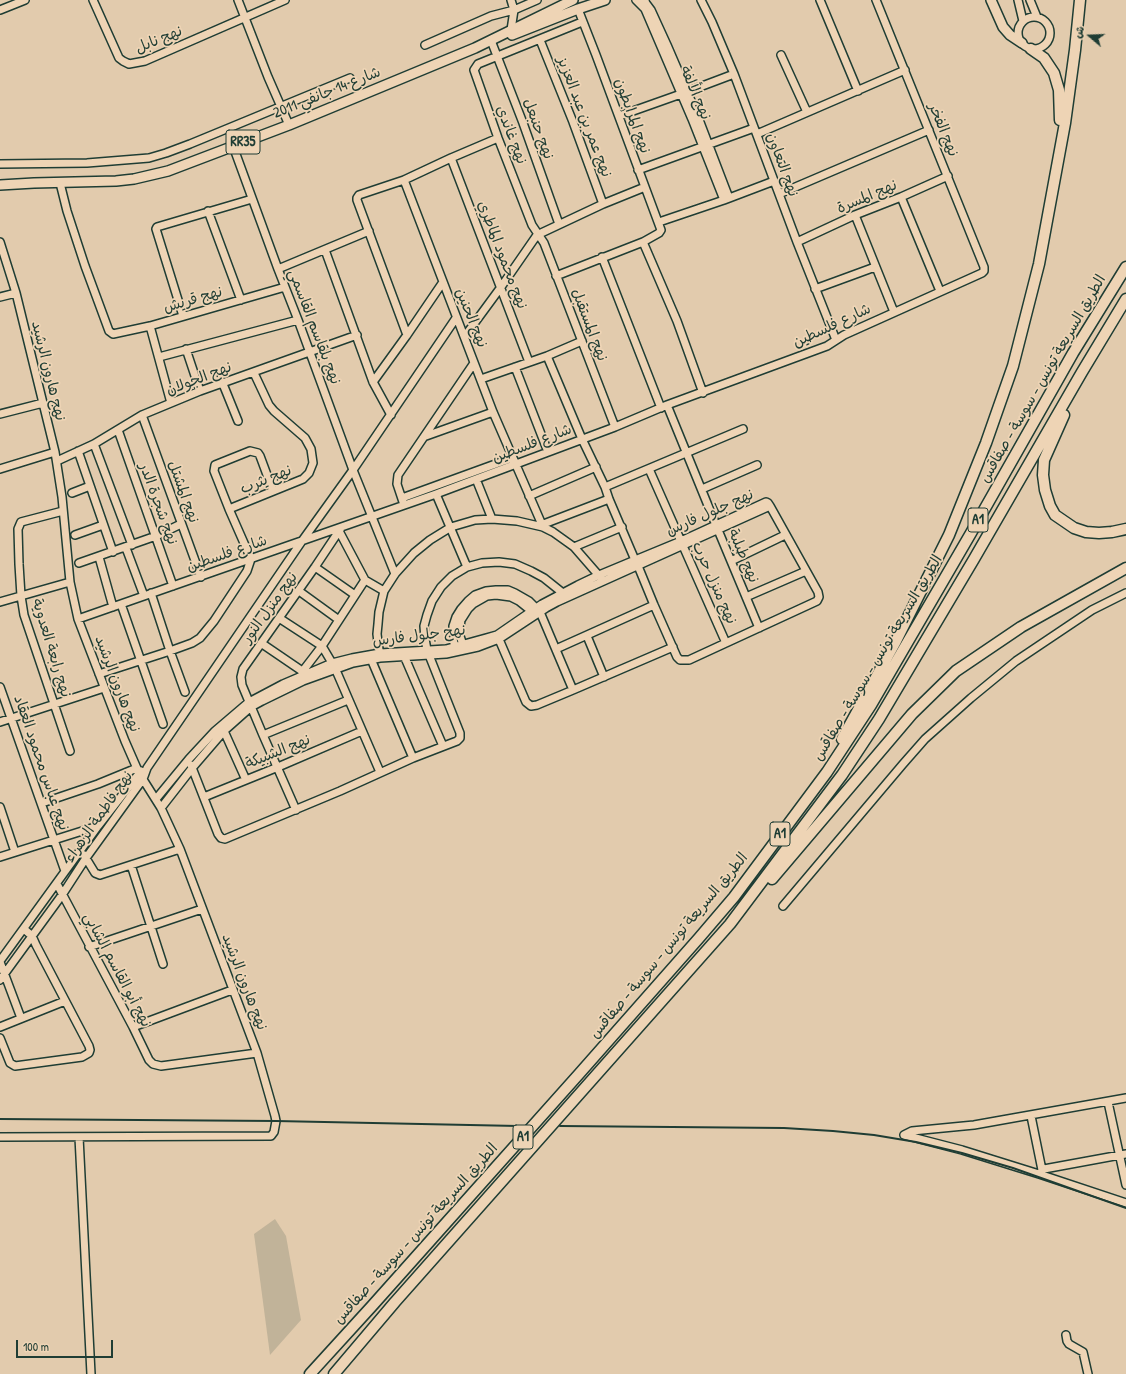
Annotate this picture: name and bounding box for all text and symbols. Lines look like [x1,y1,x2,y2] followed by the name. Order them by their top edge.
[1070,16,1110,56] north arrow
[133,22,185,58] street label: نهج نابل
[1070,24,1087,40] text: ش
[553,54,615,180] street label: نهج عمر بن عبد العزيز
[271,63,383,123] street label: شارع 14 جانفي 2011
[676,63,714,123] street label: نهج الألفة
[610,76,654,156] street label: نهج المرابطون
[519,96,557,162] street label: نهج حنبعل
[924,101,962,159] street label: نهج الفخر
[492,103,530,167] street label: نهج غاندي
[226,130,260,154] road number: RR35
[762,131,802,199] street label: نهج التعاون
[834,176,900,218] street label: نهج المسرة
[473,198,531,312] street label: نهج محمود الماطري
[284,267,344,387] street label: نهج بلقاسم القاسمي
[976,272,1110,486] street label: الطريق السريعة تونس - سوسة - صفاقس
[161,283,225,317] street label: نهج قريش
[451,286,491,350] street label: نهج الحنين
[567,286,611,364] street label: نهج المستقبل
[790,300,874,352] street label: شارع فلسطين
[27,319,69,423] street label: نهج هارون الرشيد
[164,358,234,400] street label: نهج الجولان
[490,421,574,467] street label: شارع فلسطين
[163,458,203,526] street label: نهج المشتل
[135,461,181,547] street label: نهج شجرة الدر
[238,462,294,498] street label: نهج يثرب
[663,486,757,540] street label: نهج جلول فارس
[968,508,988,532] road number: A1
[724,526,762,586] street label: نهج طبلبة
[184,532,270,576] street label: شارع فلسطين
[688,539,740,627] street label: نهج منزل حرب
[809,552,947,764] street label: الطريق السريعة تونس - سوسة - صفاقس
[238,569,302,647] street label: نهج منزل النور
[27,596,75,700] street label: نهج رابعة العدوية
[371,621,467,651] street label: نهج جلول فارس
[90,633,144,735] street label: نهج هارون الرشيد
[9,693,73,833] street label: نهج عباس محمود العقاد
[243,731,313,773] street label: نهج الشبيكة
[61,768,137,866] street label: نهج فاطمة الزهراء
[770,822,790,846] road number: A1
[586,849,752,1043] street label: الطريق السريعة تونس - سوسة - صفاقس
[79,910,155,1030] street label: نهج أبو القاسم الشابي
[217,931,271,1033] street label: نهج هارون الرشيد
[513,1125,533,1149] road number: A1
[330,1140,502,1328] street label: الطريق السريعة تونس - سوسة - صفاقس
[18,1332,115,1358] scale bar
[23,1338,49,1355] text: 100 m

